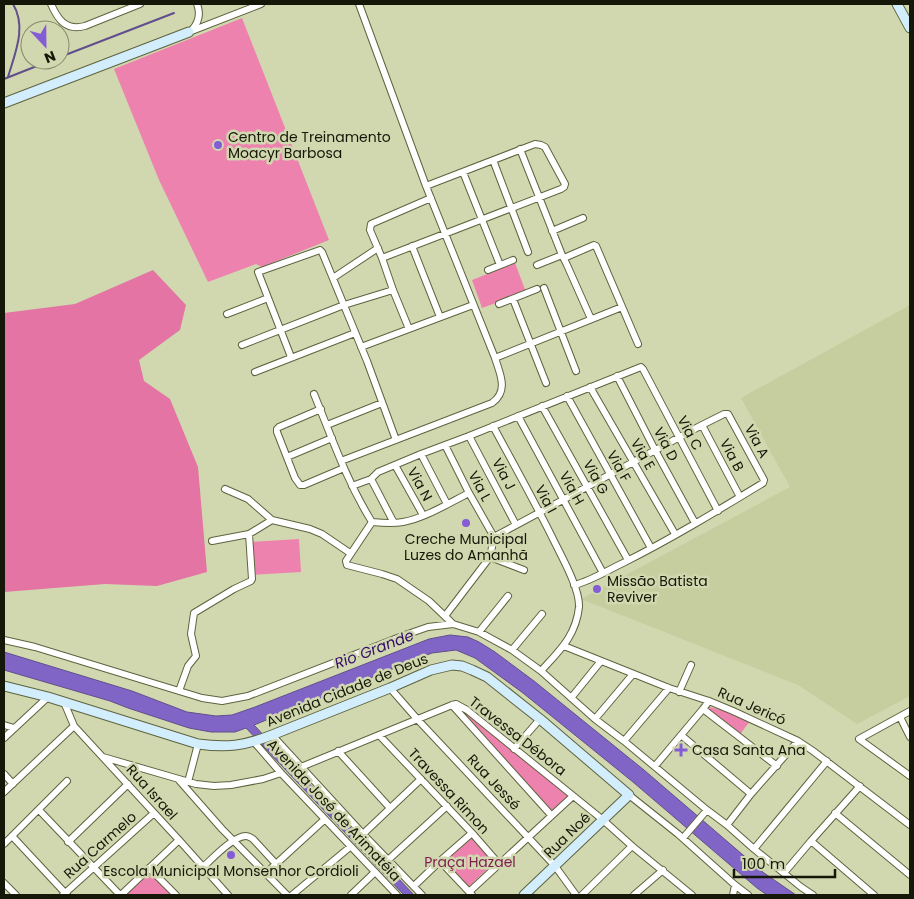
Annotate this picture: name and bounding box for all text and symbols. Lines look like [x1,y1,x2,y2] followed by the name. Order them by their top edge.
[20,20,70,70] north arrow
[41,46,58,68] text: N
[228,127,391,163] place label: Centro de Treinamento Moacyr Barbosa
[212,139,224,151] marker: Centro de Treinamento Moacyr Barbosa
[673,412,707,454] street label: Via C
[740,421,774,461] street label: Via A
[649,423,683,465] street label: Via D
[626,435,660,473] street label: Via E
[715,435,749,475] street label: Via B
[602,447,636,485] street label: Via F
[487,455,521,493] street label: Via J
[578,456,614,498] street label: Via G
[403,463,437,505] street label: Via N
[464,467,496,505] street label: Via L
[555,467,589,509] street label: Via H
[530,481,562,517] street label: Via I
[460,517,472,529] marker: Creche Municipal Luzes do Amanhã
[404,529,528,565] place label: Creche Municipal Luzes do Amanhã
[607,571,708,607] place label: Missão Batista Reviver
[591,583,603,595] marker: Missão Batista Reviver
[331,624,417,674] water label: Rio Grande
[263,648,431,732] street label: Avenida Cidade de Deus
[715,682,789,730] street label: Rua Jericó
[465,692,571,780] street label: Travessa Débora
[263,735,405,885] street label: Avenida José de Arimatéia
[692,740,806,760] place label: Casa Santa Ana
[674,743,688,757] marker: Casa Santa Ana
[404,744,494,838] street label: Travessa Rimon
[463,750,525,815] street label: Rua Jessé
[122,760,182,824] street label: Rua Israel
[59,807,141,883] street label: Rua Carmelo
[539,807,595,862] street label: Rua Noé
[734,846,835,878] scale bar
[225,849,237,861] marker: Escola Municipal Monsenhor Cordioli
[424,852,516,872] park label: Praça Hazael
[742,853,785,874] text: 100 m
[103,861,359,881] place label: Escola Municipal Monsenhor Cordioli

